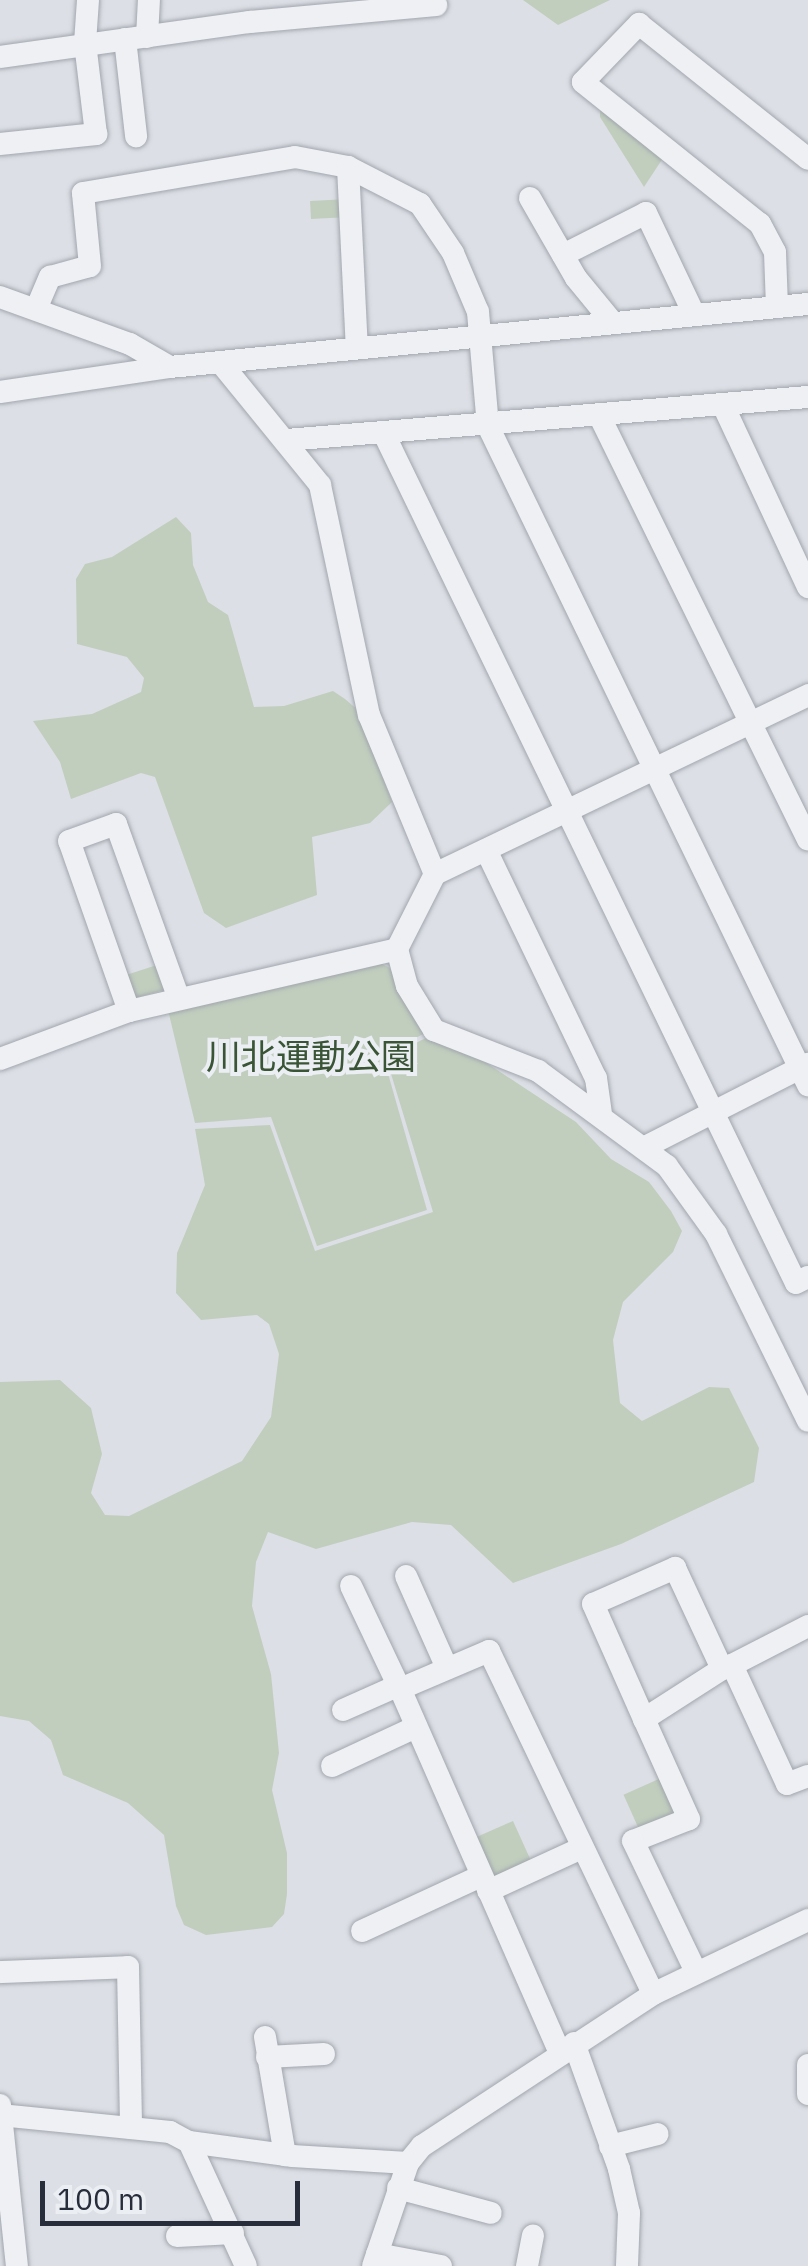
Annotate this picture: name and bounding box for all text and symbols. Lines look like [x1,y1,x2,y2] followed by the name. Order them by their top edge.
[206,1035,416,1077] park label: 川北運動公園
[45,2161,305,2223] scale bar
[57,2179,144,2218] text: 100 m

